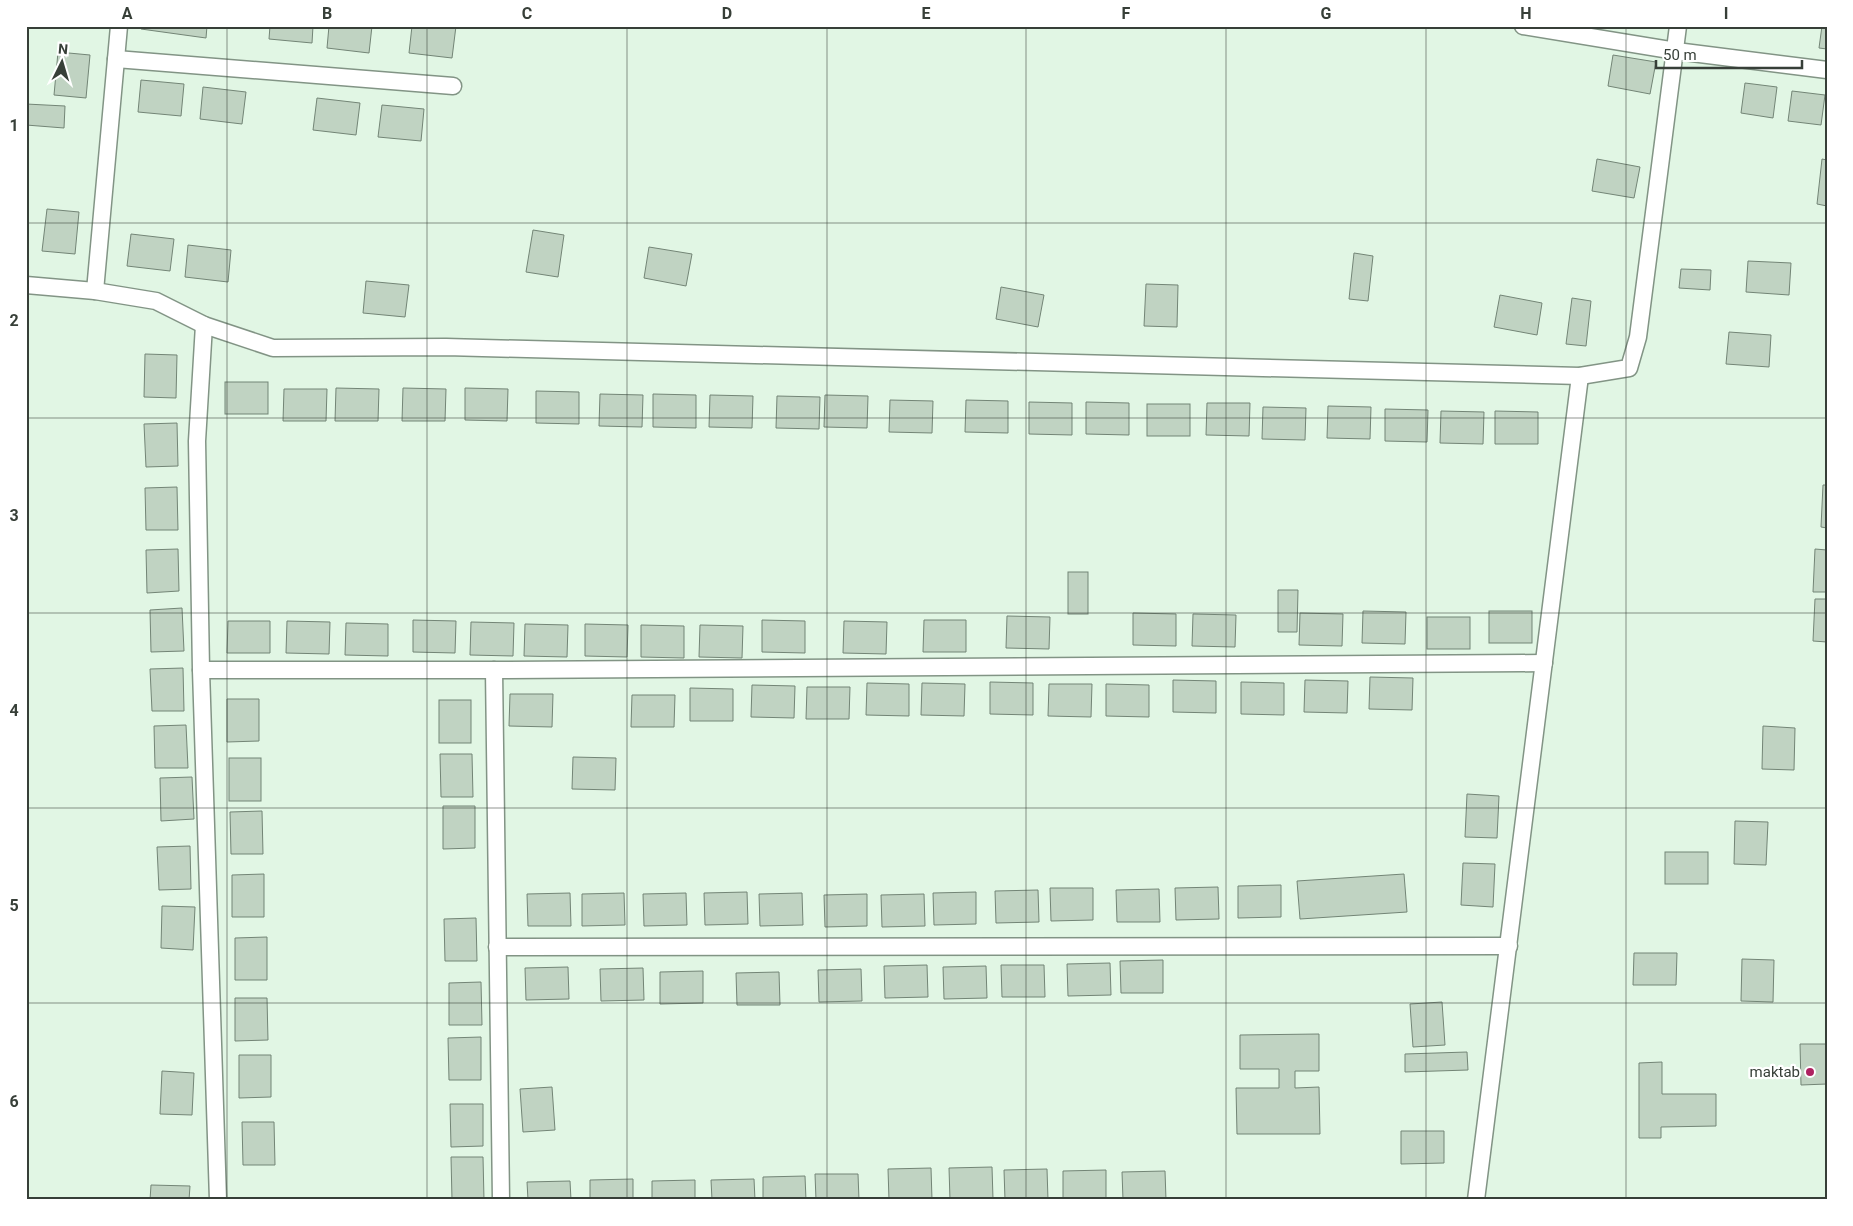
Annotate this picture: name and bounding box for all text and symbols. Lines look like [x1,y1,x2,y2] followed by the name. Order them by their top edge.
[122,4,133,23] text: A
[322,4,332,23] text: B
[522,4,532,23] text: C
[722,4,732,23] text: D
[922,4,931,23] text: E
[1122,4,1131,23] text: F
[1321,4,1332,23] text: G
[1520,4,1532,23] text: H
[1724,4,1728,23] text: I
[38,38,88,88] north arrow
[1656,38,1802,70] scale bar
[58,41,69,57] text: N
[1663,46,1697,64] text: 50 m
[9,116,19,135] text: 1
[9,311,19,330] text: 2
[9,506,19,525] text: 3
[9,701,19,720] text: 4
[9,896,19,915] text: 5
[1750,1063,1800,1081] place label: maktab
[1804,1066,1816,1078] marker: maktab
[9,1092,19,1111] text: 6

